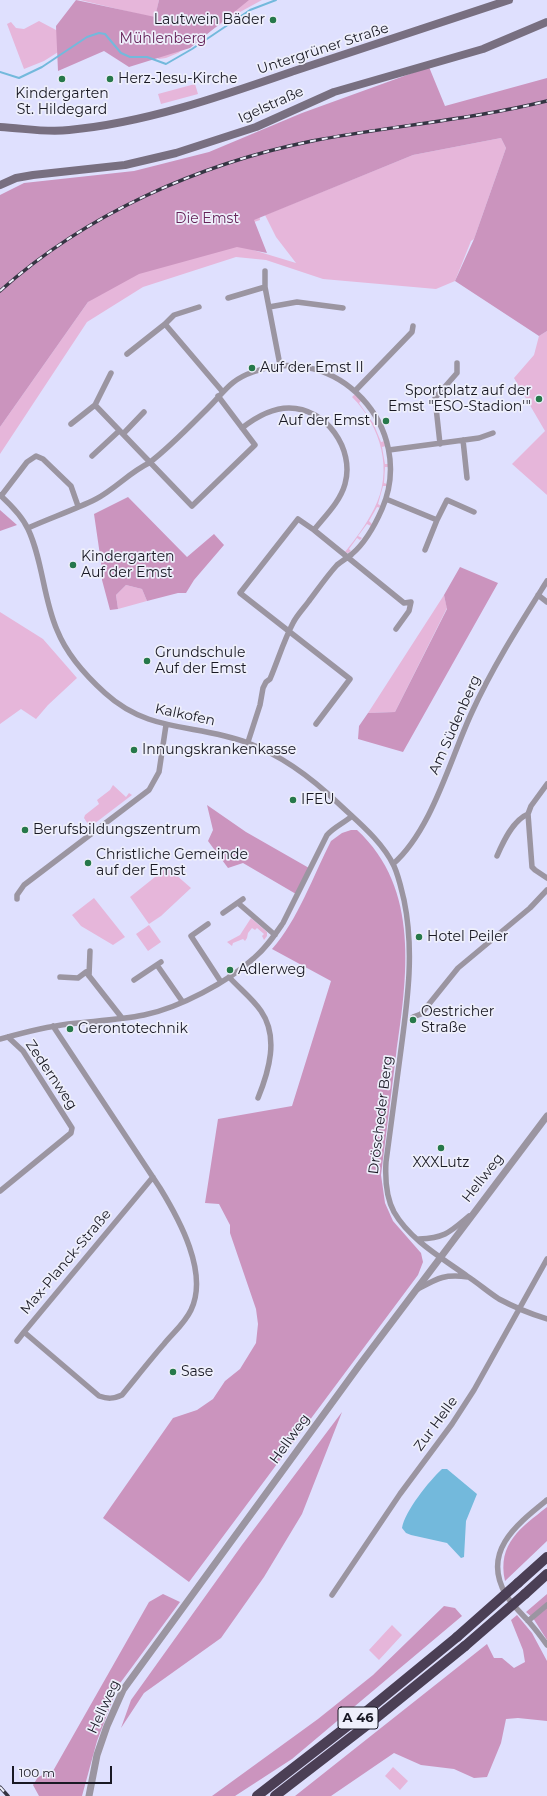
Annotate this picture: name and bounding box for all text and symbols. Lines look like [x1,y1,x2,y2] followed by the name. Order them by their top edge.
[154,12,265,28] place label: Lautwein Bäder
[268,15,278,25] marker: Lautwein Bäder
[255,20,391,78] street label: Untergrüner Straße
[120,31,206,47] park label: Mühlenberg
[118,71,237,87] place label: Herz-Jesu-Kirche
[57,74,67,84] marker: Kindergarten St. Hildegard
[105,74,115,84] marker: Herz-Jesu-Kirche
[236,83,306,127] street label: Igelstraße
[15,86,109,118] place label: Kindergarten St. Hildegard
[175,211,239,227] park label: Die Emst
[260,360,364,376] place label: Auf der Emst II
[247,363,257,373] marker: Auf der Emst II
[388,383,531,416] place label: Sportplatz auf der Emst "ESO-Stadion'"
[534,394,544,404] marker: Sportplatz auf der Emst "ESO-Stadion'"
[278,413,378,429] place label: Auf der Emst I
[381,416,391,426] marker: Auf der Emst I
[81,549,175,582] place label: Kindergarten Auf der Emst
[68,560,78,570] marker: Kindergarten Auf der Emst
[155,645,247,678] place label: Grundschule Auf der Emst
[142,656,152,666] marker: Grundschule Auf der Emst
[426,673,484,777] street label: Am Südenberg
[153,700,217,730] street label: Kalkofen
[142,742,296,758] place label: Innungskrankenkasse
[129,745,139,755] marker: Innungskrankenkasse
[301,792,335,808] place label: IFEU
[288,795,298,805] marker: IFEU
[33,822,201,838] place label: Berufsbildungszentrum
[20,825,30,835] marker: Berufsbildungszentrum
[96,847,248,880] place label: Christliche Gemeinde auf der Emst
[83,858,93,868] marker: Christliche Gemeinde auf der Emst
[427,929,508,945] place label: Hotel Peiler
[414,932,424,942] marker: Hotel Peiler
[238,962,306,978] place label: Adlerweg
[225,965,235,975] marker: Adlerweg
[421,1004,494,1036] place label: Oestricher Straße
[408,1015,418,1025] marker: Oestricher Straße
[78,1021,188,1037] place label: Gerontotechnik
[65,1024,75,1034] marker: Gerontotechnik
[22,1037,80,1113] street label: Zedernweg
[365,1055,397,1175] street label: Dröscheder Berg
[436,1143,446,1153] marker: XXXLutz
[459,1150,507,1206] street label: Hellweg
[412,1155,470,1171] place label: XXXLutz
[17,1206,115,1318] street label: Max-Planck-Straße
[181,1364,213,1380] place label: Sase
[168,1367,178,1377] marker: Sase
[411,1393,461,1455] street label: Zur Helle
[266,1411,314,1467] street label: Hellweg
[84,1677,124,1737] street label: Hellweg
[338,1707,378,1729] road number: A 46
[14,1758,114,1784] scale bar
[19,1765,55,1780] text: 100 m

